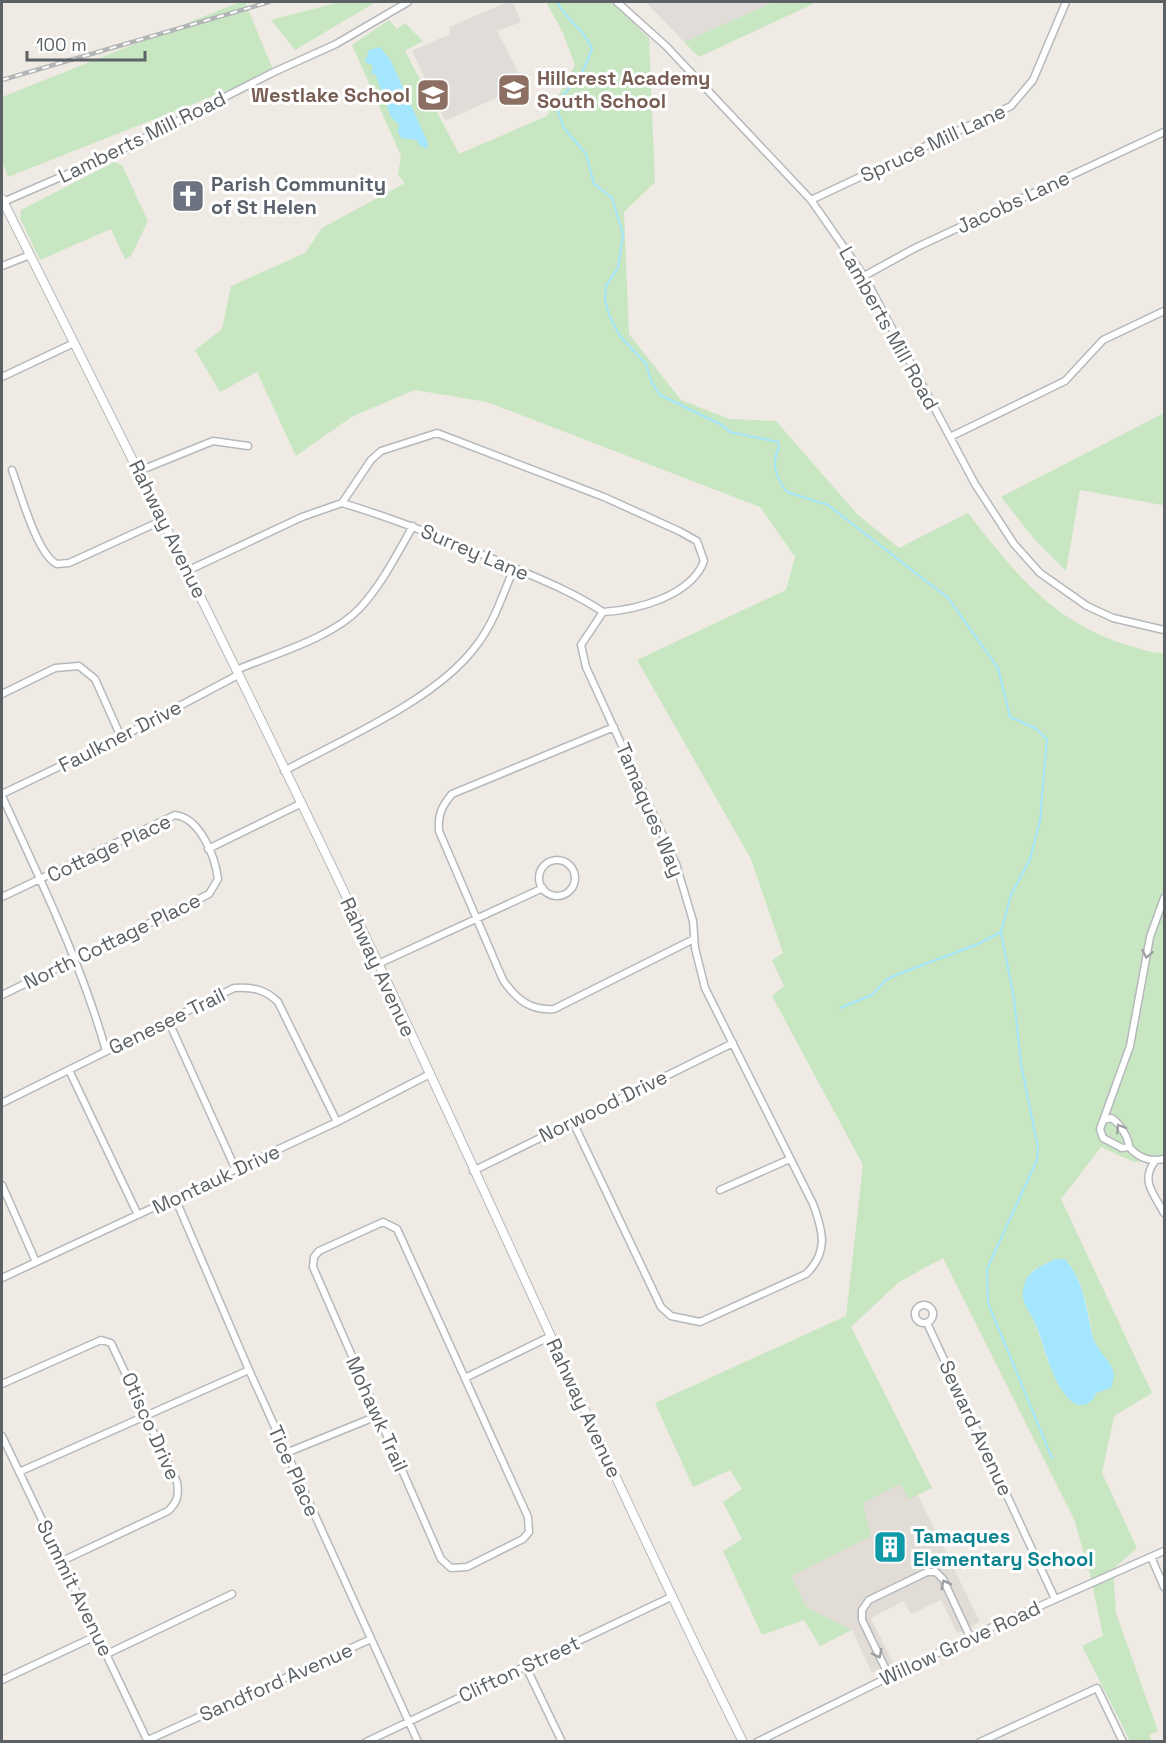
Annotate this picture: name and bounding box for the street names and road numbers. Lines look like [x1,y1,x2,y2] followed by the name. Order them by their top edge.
[54,85,230,189] street label: Lamberts Mill Road
[856,98,1010,188] street label: Spruce Mill Lane
[952,164,1074,240] street label: Jacobs Lane
[833,242,945,414] street label: Lamberts Mill Road
[123,455,213,603] street label: Rahway Avenue
[417,518,533,586] street label: Surrey Lane
[54,694,186,778] street label: Faulkner Drive
[610,739,690,881] street label: Tamaques Way
[43,808,175,888] street label: Cottage Place
[19,887,205,995] street label: North Cottage Place
[334,893,422,1041] street label: Rahway Avenue
[104,982,230,1060] street label: Genesee Trail
[535,1064,671,1148] street label: Norwood Drive
[148,1138,284,1220] street label: Montauk Drive
[540,1334,628,1482] street label: Rahway Avenue
[340,1352,414,1476] street label: Mohawk Trail
[933,1356,1019,1500] street label: Seward Avenue
[116,1368,186,1484] street label: Otisco Drive
[262,1421,326,1521] street label: Tice Place
[31,1516,119,1660] street label: Summit Avenue
[876,1594,1044,1692] street label: Willow Grove Road
[454,1630,584,1708] street label: Clifton Street
[195,1637,357,1727] street label: Sandford Avenue

